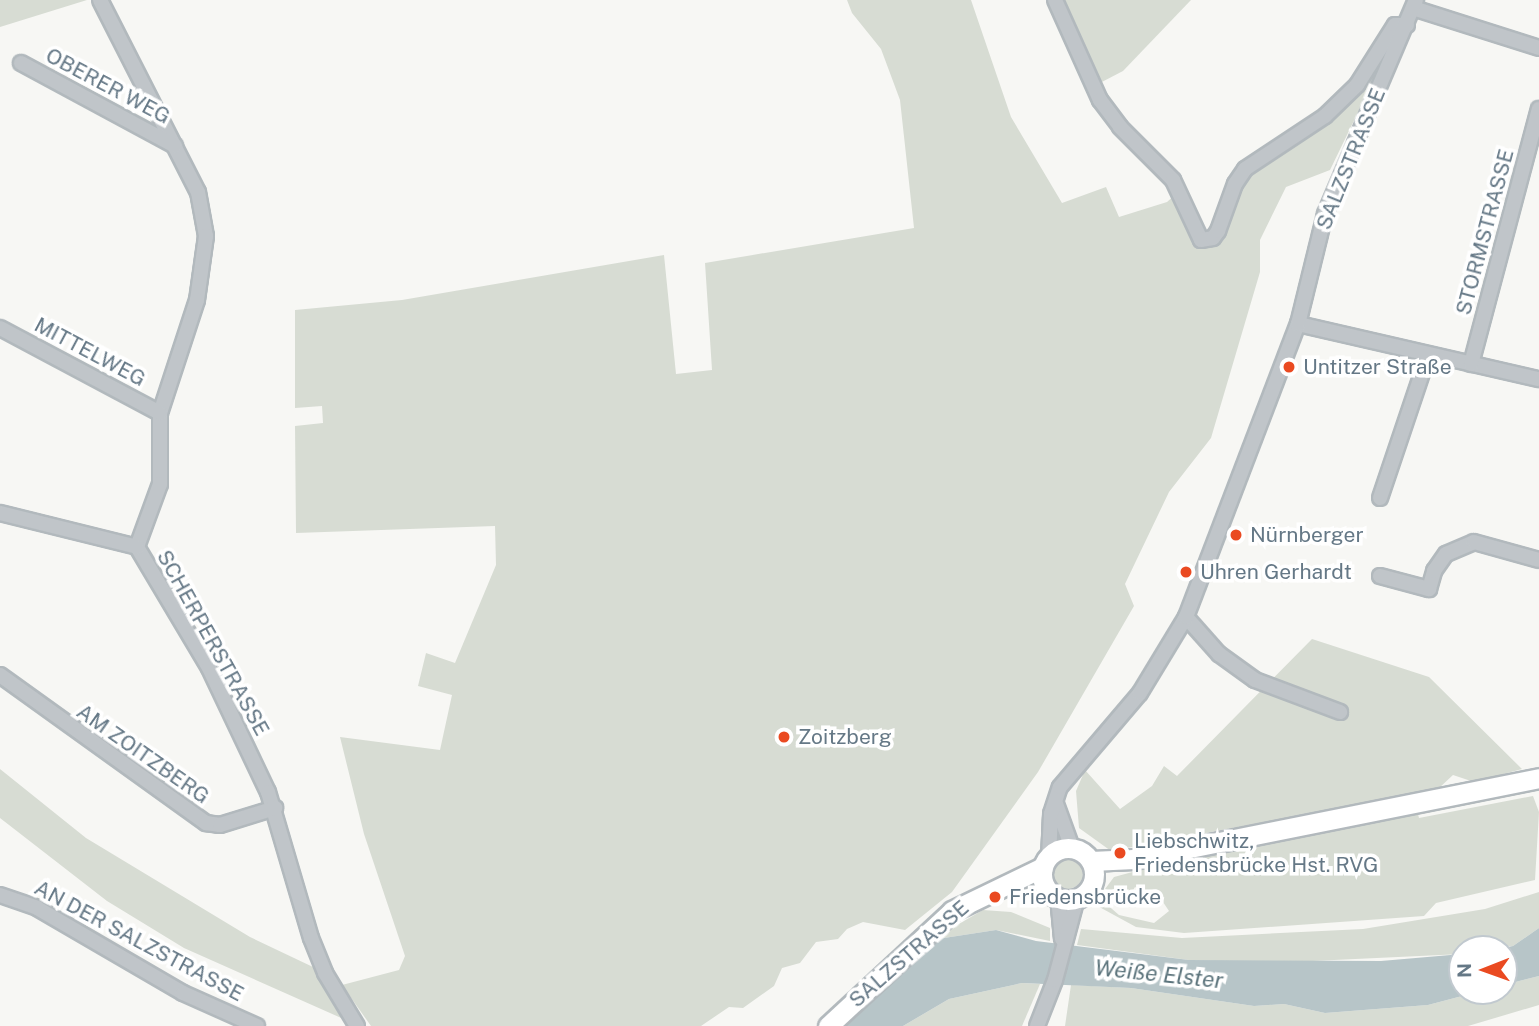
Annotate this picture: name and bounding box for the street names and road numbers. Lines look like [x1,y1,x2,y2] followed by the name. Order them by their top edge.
[41,43,175,129] street label: OBERER WEG
[1311,85,1391,233] street label: SALZSTRASSE
[1451,146,1519,318] street label: STORMSTRASSE
[30,312,150,392] street label: MITTELWEG
[151,546,275,740] street label: SCHERPERSTRASSE
[72,699,214,809] street label: AM ZOITZBERG
[30,875,248,1007] street label: AN DER SALZSTRASSE
[844,895,974,1013] street label: SALZSTRASSE

